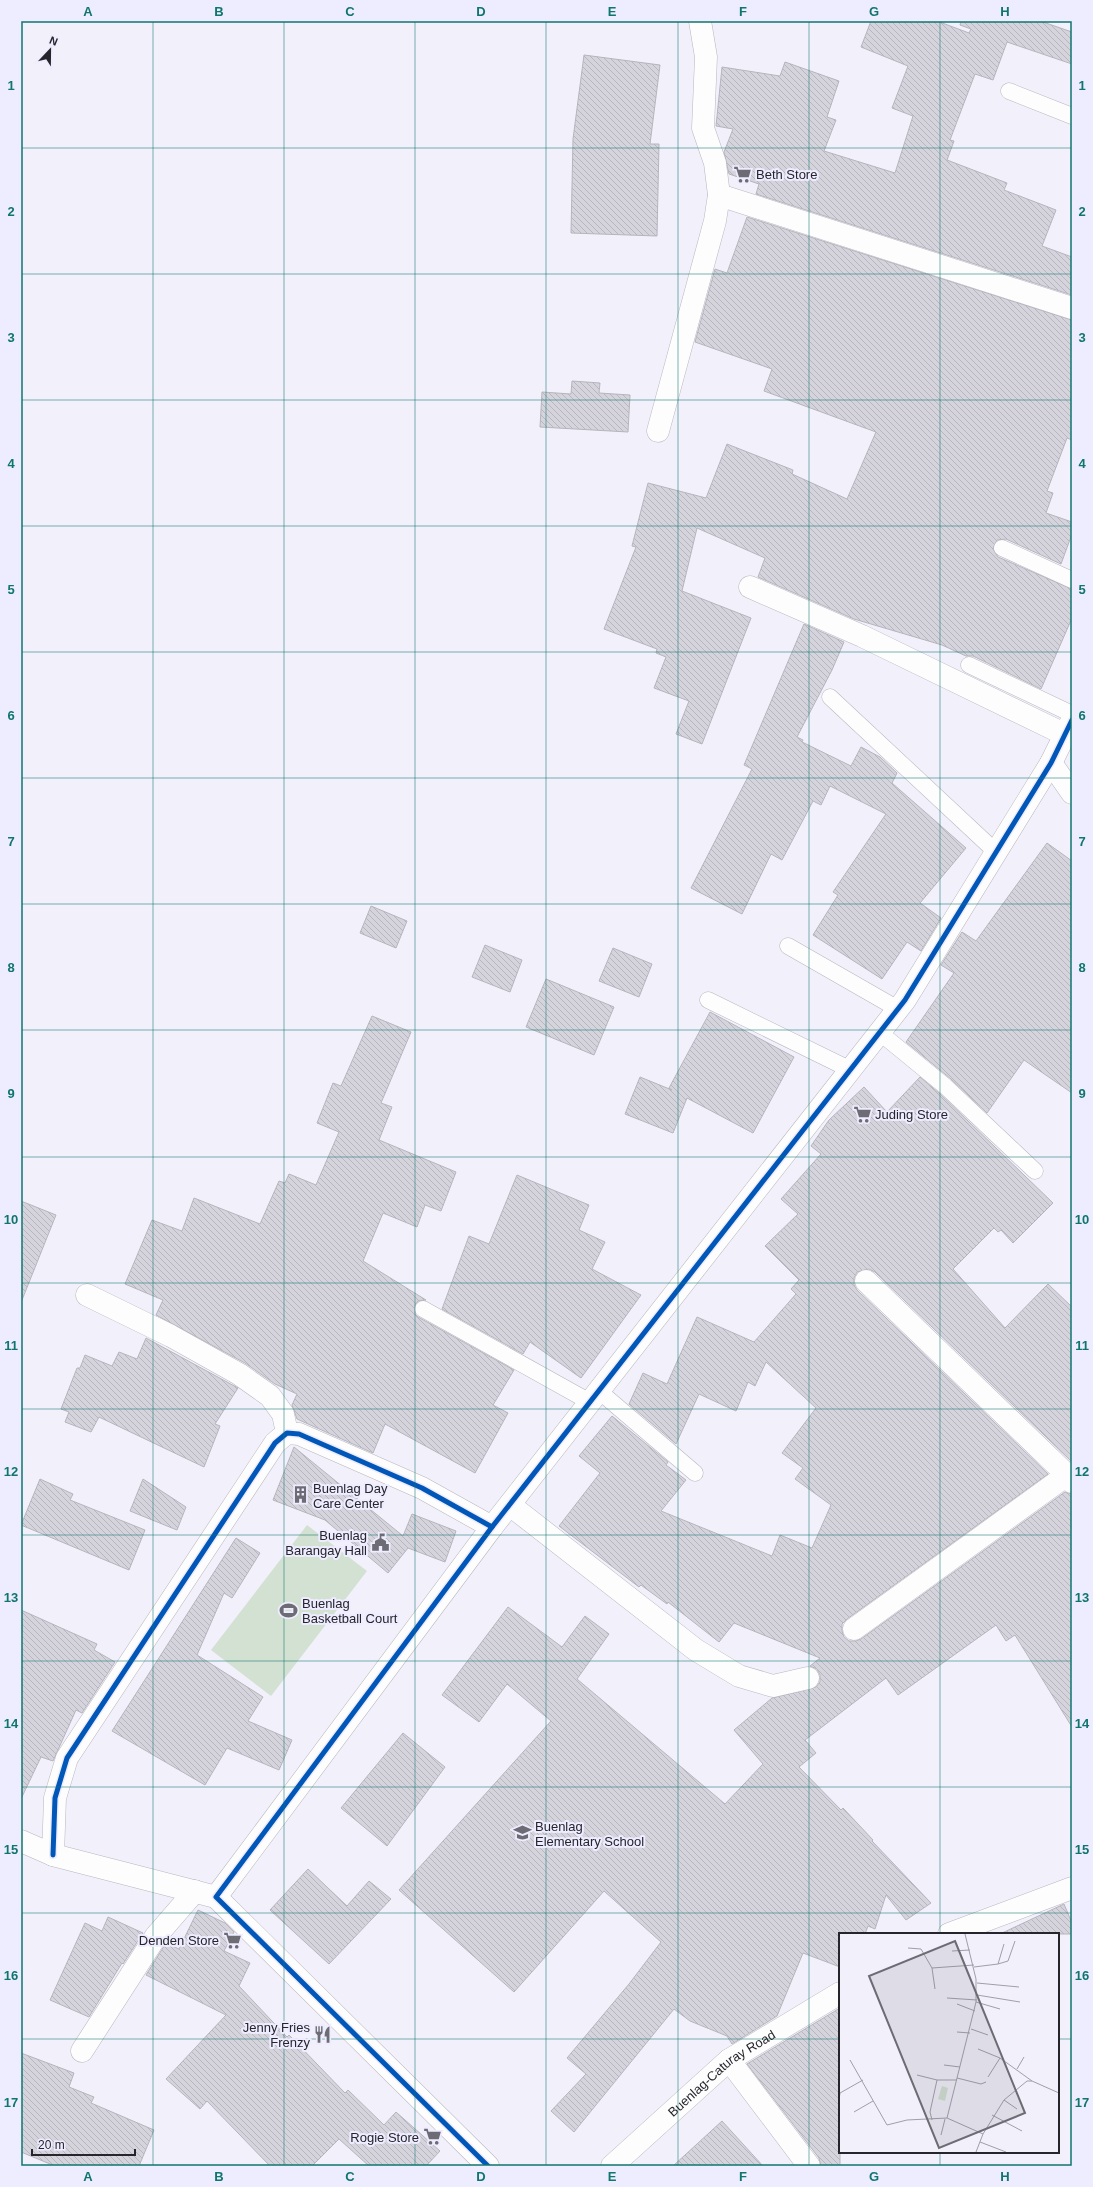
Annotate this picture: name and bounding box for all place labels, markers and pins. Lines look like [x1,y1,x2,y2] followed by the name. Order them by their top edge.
[733,164,753,184] supermarket icon: Beth Store
[756,167,817,182] place label: Beth Store
[852,1104,872,1124] supermarket icon: Juding Store
[875,1107,948,1122] place label: Juding Store
[313,1481,388,1511] place label: Buenlag Day Care Center
[290,1485,310,1505] building icon: Buenlag Day Care Center
[285,1528,367,1558] place label: Buenlag Barangay Hall
[370,1532,390,1552] public building icon: Buenlag Barangay Hall
[302,1596,398,1626] place label: Buenlag Basketball Court
[279,1600,299,1620] sports icon: Buenlag Basketball Court
[535,1819,644,1849] place label: Buenlag Elementary School
[512,1823,532,1843] school or university icon: Buenlag Elementary School
[222,1930,242,1950] supermarket icon: Denden Store
[139,1933,219,1948] place label: Denden Store
[243,2020,310,2050] place label: Jenny Fries Frenzy
[313,2024,333,2044] restaurant icon: Jenny Fries Frenzy
[422,2127,442,2147] supermarket icon: Rogie Store
[350,2130,419,2145] place label: Rogie Store

